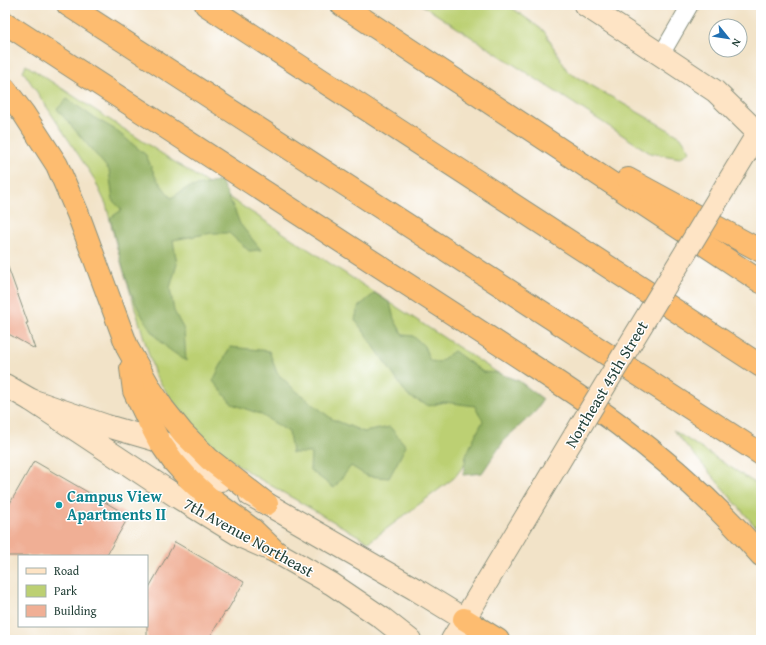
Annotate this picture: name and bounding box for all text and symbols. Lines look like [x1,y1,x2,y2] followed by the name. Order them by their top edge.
[708,18,748,58] north arrow
[728,36,745,51] text: N
[559,316,654,452] street label: Northeast 45th Street
[67,484,166,526] place label: Campus View Apartments II
[180,491,319,583] street label: 7th Avenue Northeast
[54,500,64,510] marker: Campus View Apartments II
[18,555,148,627] legend
[54,562,80,579] text: Road
[54,582,78,599] text: Park
[54,602,97,619] text: Building

